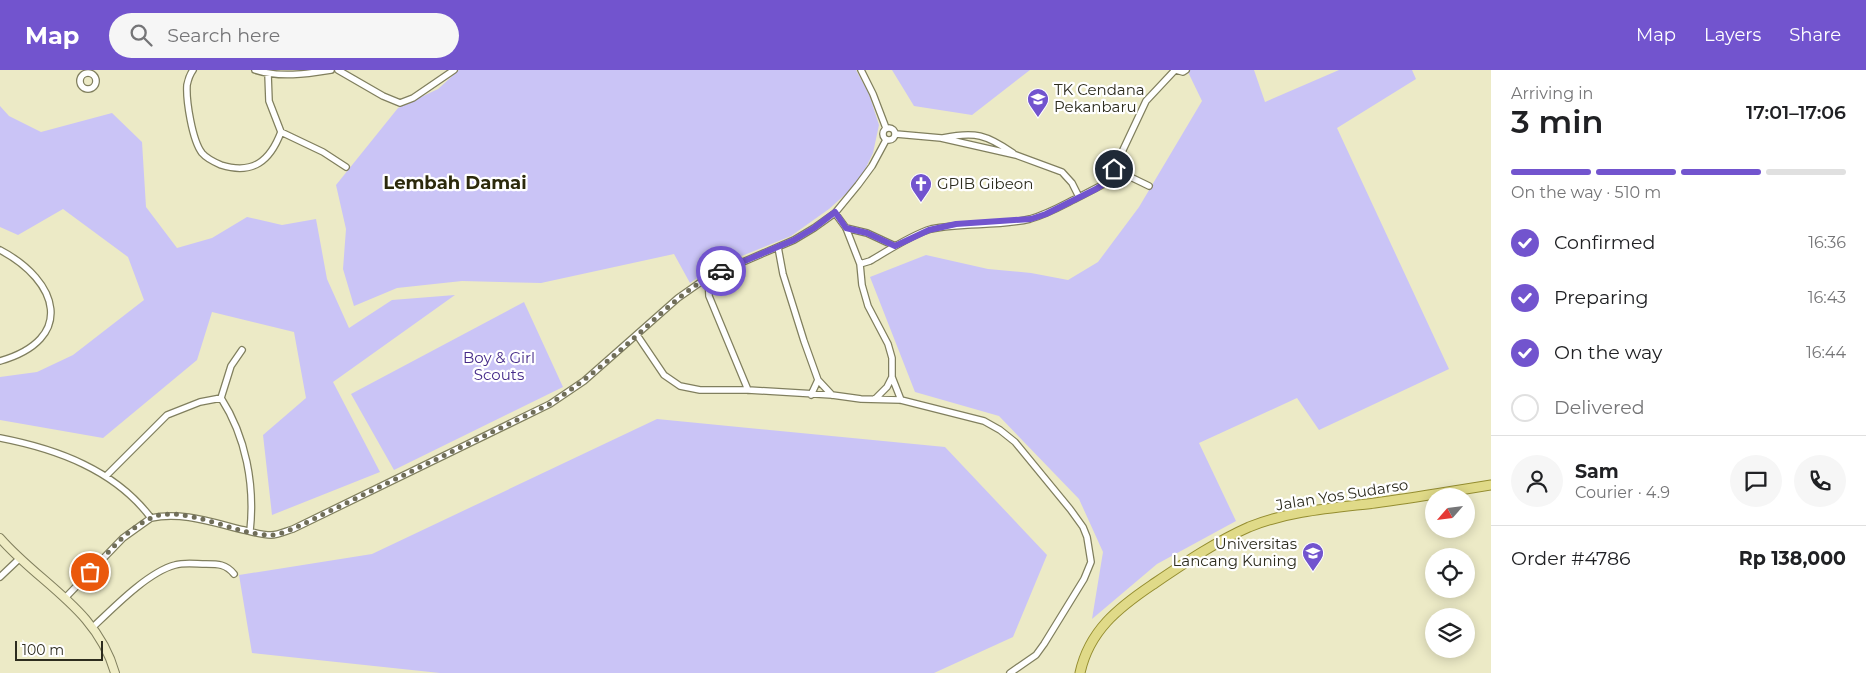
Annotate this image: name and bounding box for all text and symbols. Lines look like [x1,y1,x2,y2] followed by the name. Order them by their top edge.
[109,13,459,58] search box
[25,21,79,50] text: Map
[127,21,155,49] icon: search
[167,24,280,47] text: Search here
[1636,24,1676,46] text: Map
[1704,24,1761,46] text: Layers
[1789,24,1841,46] text: Share
[1054,80,1145,116] place label: TK Cendana Pekanbaru
[1511,84,1593,103] text: Arriving in
[1026,87,1050,118] school or university icon: TK Cendana Pekanbaru
[1746,101,1846,124] text: 17:01–17:06
[1511,102,1603,141] text: 3 min
[1093,148,1135,190] pin
[1100,155,1128,183] icon: home
[383,172,527,194] district label: Lembah Damai
[909,172,933,203] church icon: GPIB Gibeon
[937,174,1033,193] place label: GPIB Gibeon
[1511,183,1661,202] text: On the way · 510 m
[1511,229,1539,257] icon: check
[1554,231,1655,254] text: Confirmed
[1808,233,1846,252] text: 16:36
[696,246,746,296] courier
[707,257,735,285] icon: car
[1511,284,1539,312] icon: check
[1554,286,1649,309] text: Preparing
[1808,288,1846,307] text: 16:43
[1511,339,1539,367] icon: check
[1554,341,1662,364] text: On the way
[1806,343,1846,362] text: 16:44
[463,348,535,384] park label: Boy & Girl Scouts
[1554,396,1645,419] text: Delivered
[1511,455,1563,507] button: person
[1730,455,1782,507] button: chat
[1794,455,1846,507] button: phone
[1575,460,1619,483] text: Sam
[1273,475,1409,514] street label: Jalan Yos Sudarso
[1575,483,1670,502] text: Courier · 4.9
[1425,488,1475,538] north arrow
[1425,488,1475,658] map controls
[1172,534,1297,570] place label: Universitas Lancang Kuning
[1301,541,1325,572] school or university icon: Universitas Lancang Kuning
[1511,547,1631,570] text: Order #4786
[1739,547,1846,570] text: Rp 138,000
[1425,548,1475,598] button: locate
[69,551,111,593] pin
[76,558,104,586] icon: bag
[1425,608,1475,658] button: layers
[15,638,102,661] scale bar
[22,641,64,659] text: 100 m

